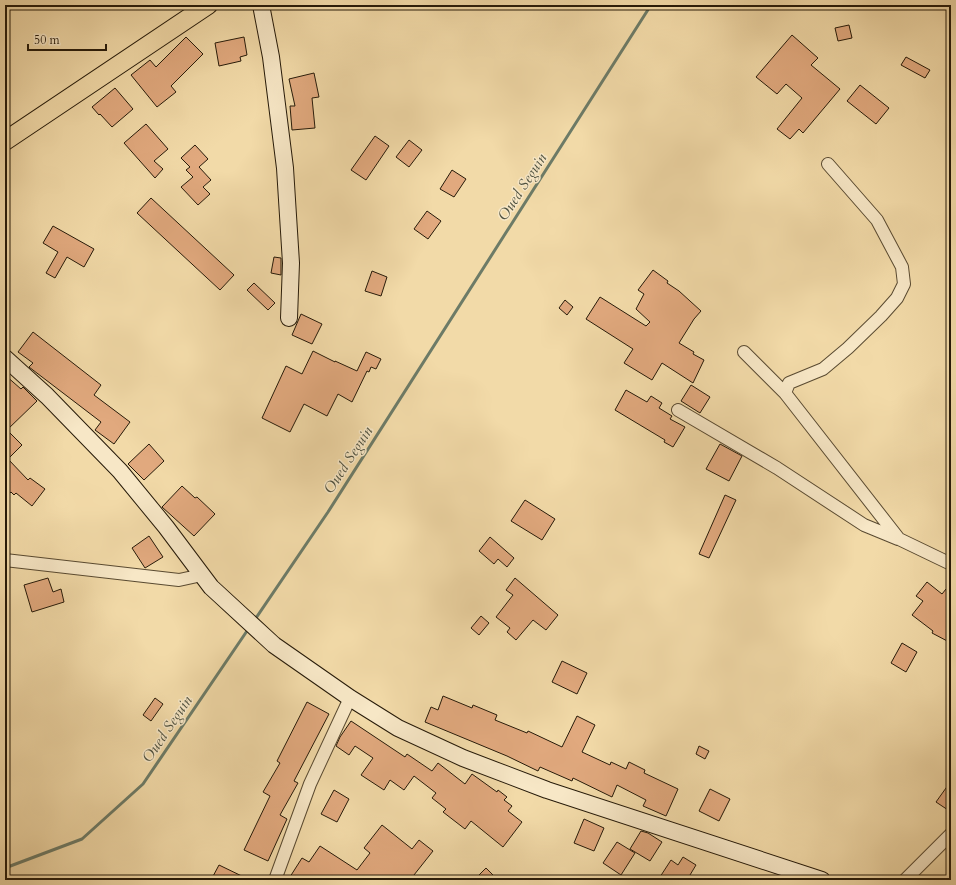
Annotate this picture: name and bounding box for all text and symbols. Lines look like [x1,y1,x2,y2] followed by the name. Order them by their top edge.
[28,26,106,52] scale bar
[34,32,61,48] text: 50 m
[493,149,552,224] water label: Oued Seguin
[319,422,378,497] water label: Oued Seguin
[137,691,197,766] water label: Oued Seguin

